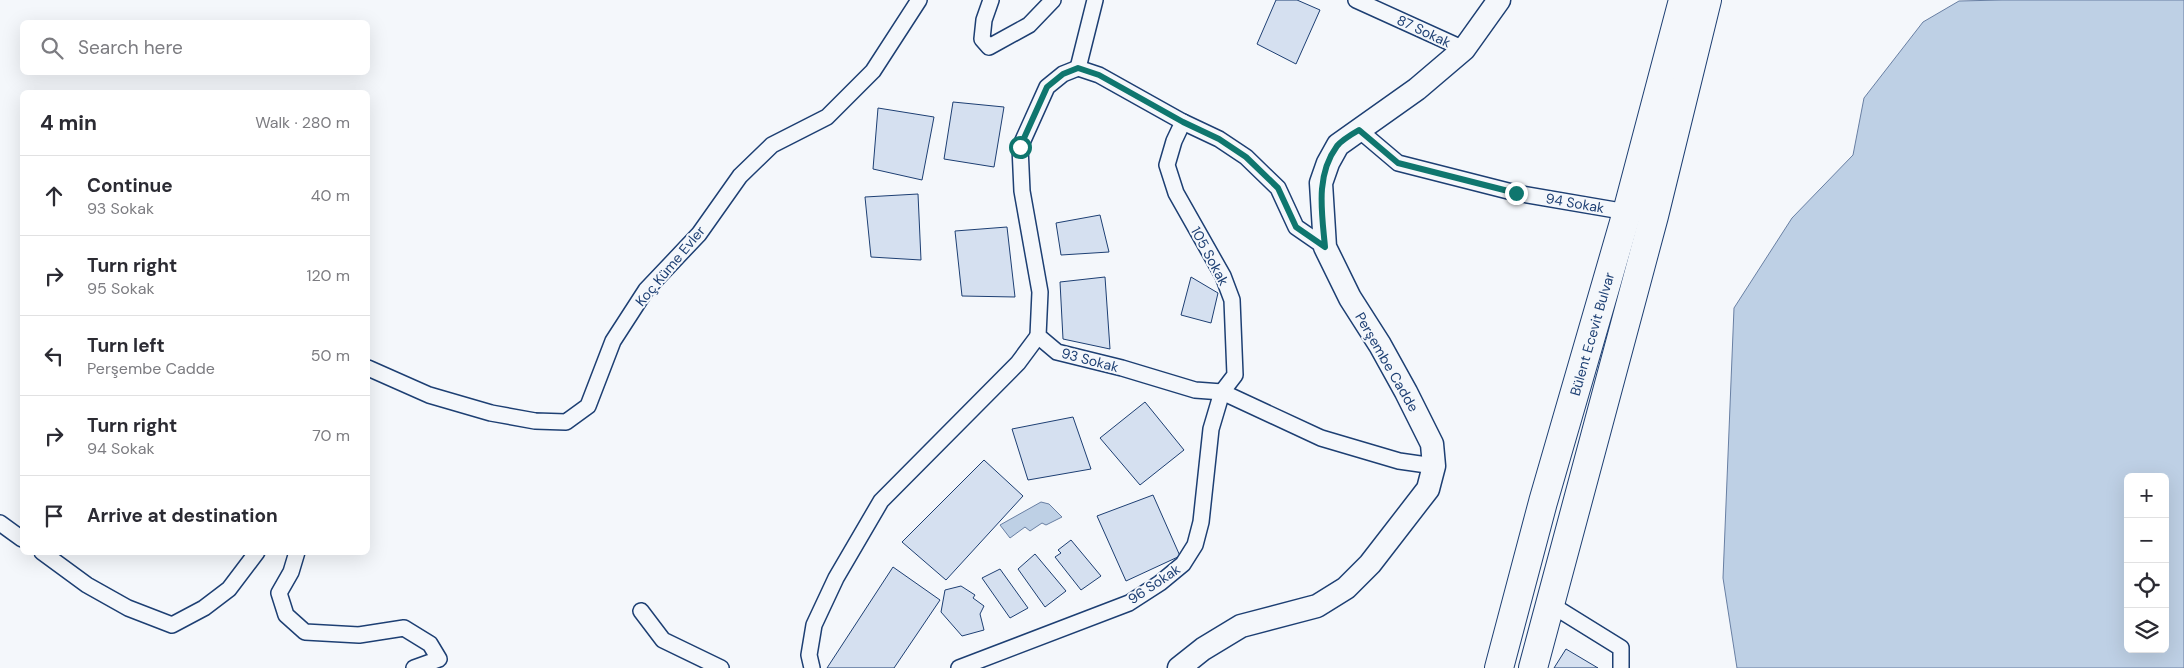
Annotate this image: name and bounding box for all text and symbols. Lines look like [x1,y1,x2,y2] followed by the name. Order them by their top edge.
[1394,11,1454,51] street label: 87 Sokak
[20,20,370,75] search box
[38,34,66,62] icon: search
[78,35,183,60] text: Search here
[40,109,97,137] text: 4 min
[255,112,350,133] text: Walk · 280 m
[1009,136,1032,159] route start
[87,173,173,198] text: Continue
[40,182,68,210] icon: ahead
[1505,182,1528,205] route end
[311,185,350,206] text: 40 m
[1544,189,1606,217] street label: 94 Sokak
[87,198,154,219] text: 93 Sokak
[631,222,709,310] street label: Koç Küme Evler
[1187,223,1233,289] street label: 105 Sokak
[87,253,177,278] text: Turn right
[40,262,68,290] icon: right
[306,265,350,286] text: 120 m
[1566,270,1618,398] street label: Bülent Ecevit Bulvar
[87,278,155,299] text: 95 Sokak
[1351,309,1423,415] street label: Perşembe Cadde
[87,333,165,358] text: Turn left
[40,342,68,370] icon: left
[1059,344,1121,376] street label: 93 Sokak
[311,345,350,366] text: 50 m
[87,358,215,379] text: Perşembe Cadde
[87,413,177,438] text: Turn right
[40,422,68,450] icon: right
[312,425,350,446] text: 70 m
[87,438,155,459] text: 94 Sokak
[2124,473,2169,653] map controls
[2124,473,2169,518] button: +
[40,502,68,530] icon: arrive
[87,503,278,528] text: Arrive at destination
[2124,518,2169,563] button: −
[1124,560,1184,608] street label: 96 Sokak
[2124,563,2169,608] button: locate
[2124,608,2169,653] button: layers

